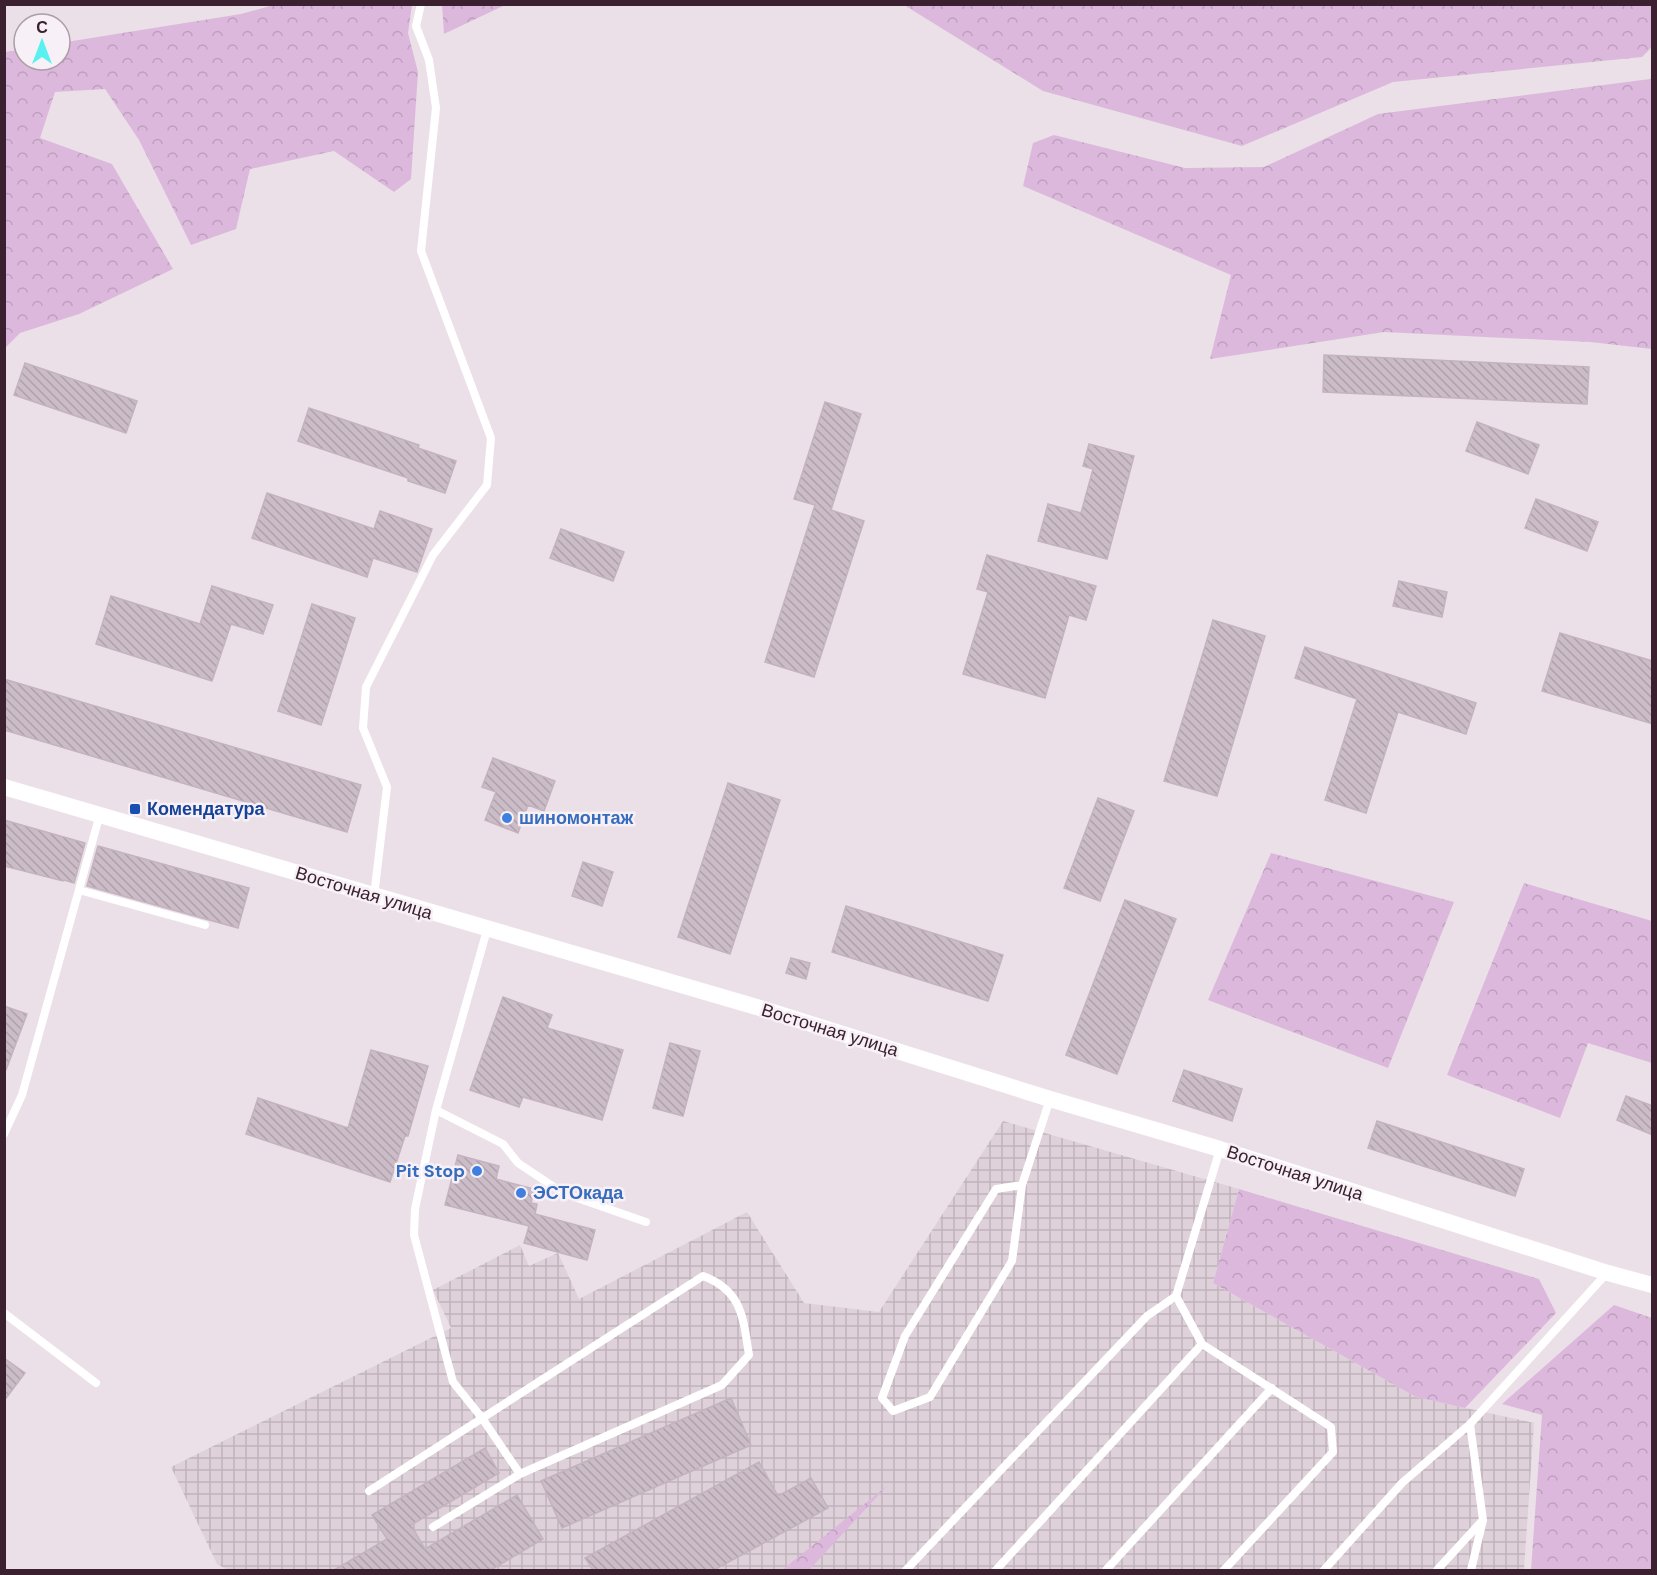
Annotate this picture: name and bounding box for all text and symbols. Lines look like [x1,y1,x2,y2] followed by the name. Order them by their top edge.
[12,12,72,72] north arrow
[36,17,48,38] text: С
[147,797,265,821] place label: Комендатура
[128,802,142,816] marker: Комендатура
[519,806,633,830] place label: шиномонтаж
[500,811,514,825] marker: шиномонтаж
[293,861,436,926] street label: Восточная улица
[759,998,902,1063] street label: Восточная улица
[1224,1140,1367,1207] street label: Восточная улица
[396,1159,465,1183] place label: Pit Stop
[470,1164,484,1178] marker: Pit Stop
[533,1181,624,1205] place label: ЭСТОкада
[514,1186,528,1200] marker: ЭСТОкада

